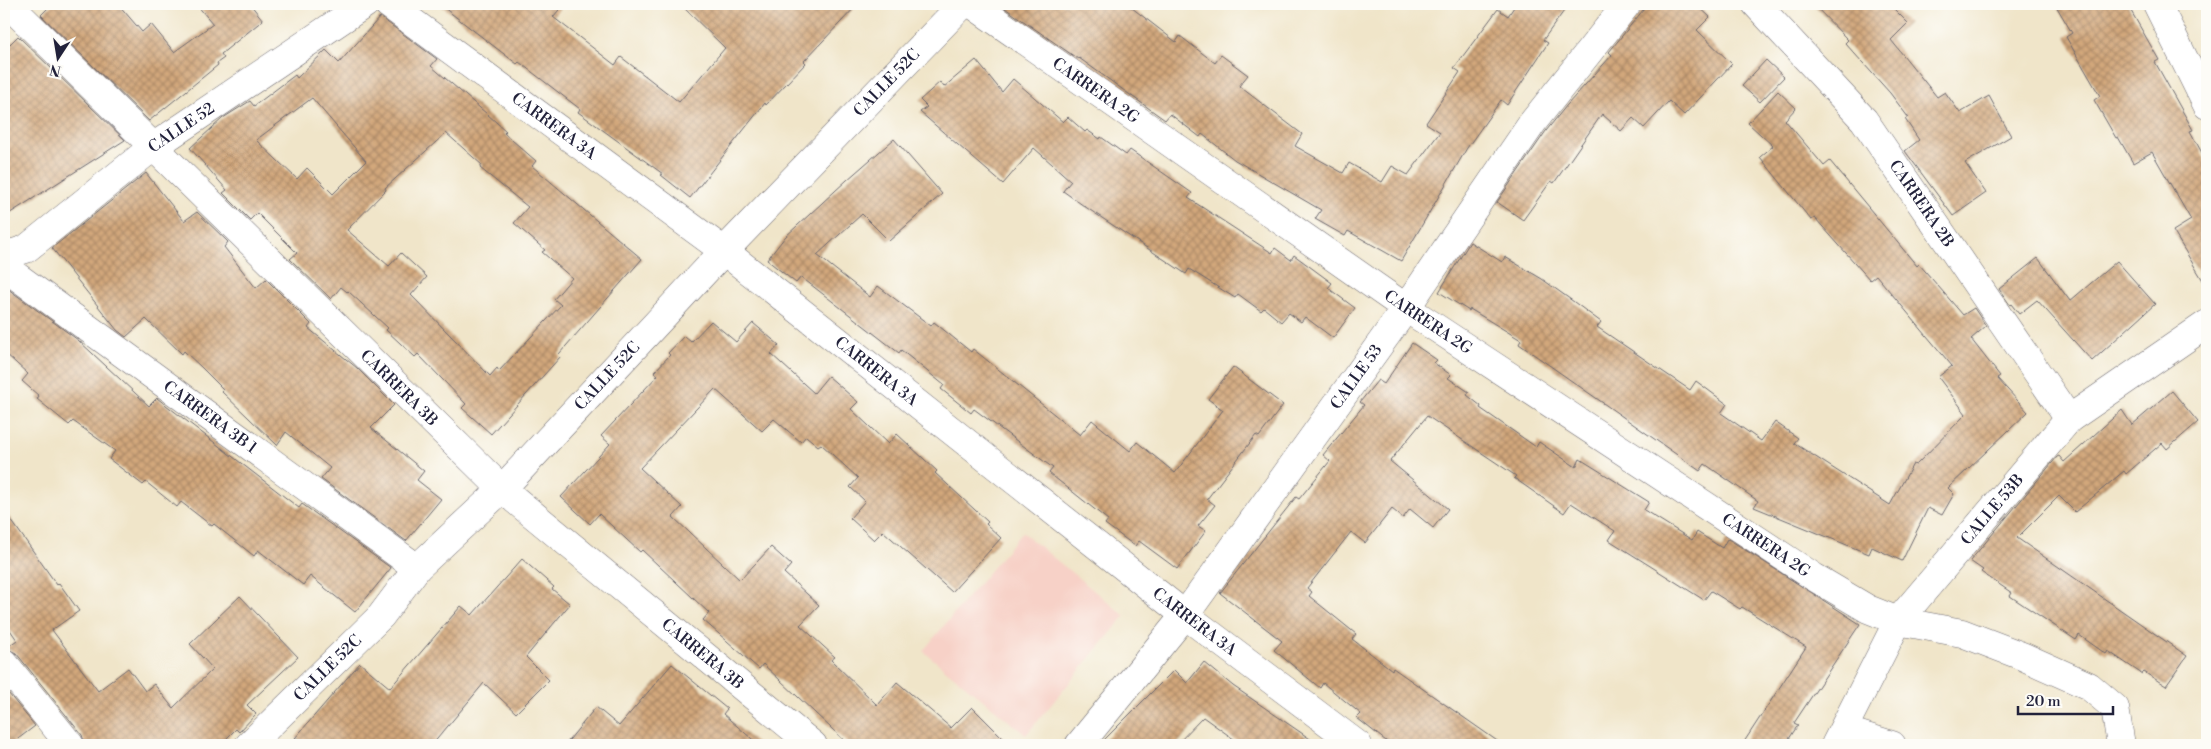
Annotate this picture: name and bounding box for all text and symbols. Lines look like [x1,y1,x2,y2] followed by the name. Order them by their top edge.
[32,32,82,82] north arrow
[849,45,924,121] street label: CALLE 52C
[1048,53,1143,128] street label: CARRERA 2G
[48,60,63,80] text: N
[508,88,601,164] street label: CARRERA 3A
[144,98,218,157] street label: CALLE 52
[1885,156,1958,251] street label: CARRERA 2B
[1380,286,1476,359] street label: CARRERA 2G
[831,332,923,411] street label: CARRERA 3A
[570,337,644,415] street label: CALLE 52C
[1326,340,1387,414] street label: CALLE 53
[356,345,442,430] street label: CARRERA 3B
[159,376,261,458] street label: CARRERA 3B 1
[1957,470,2028,549] street label: CALLE 53B
[1718,509,1814,582] street label: CARRERA 2G
[1148,583,1241,661] street label: CARRERA 3A
[657,614,748,694] street label: CARRERA 3B
[290,631,366,706] street label: CALLE 52C
[2018,684,2114,716] scale bar
[2026,692,2061,711] text: 20 m

